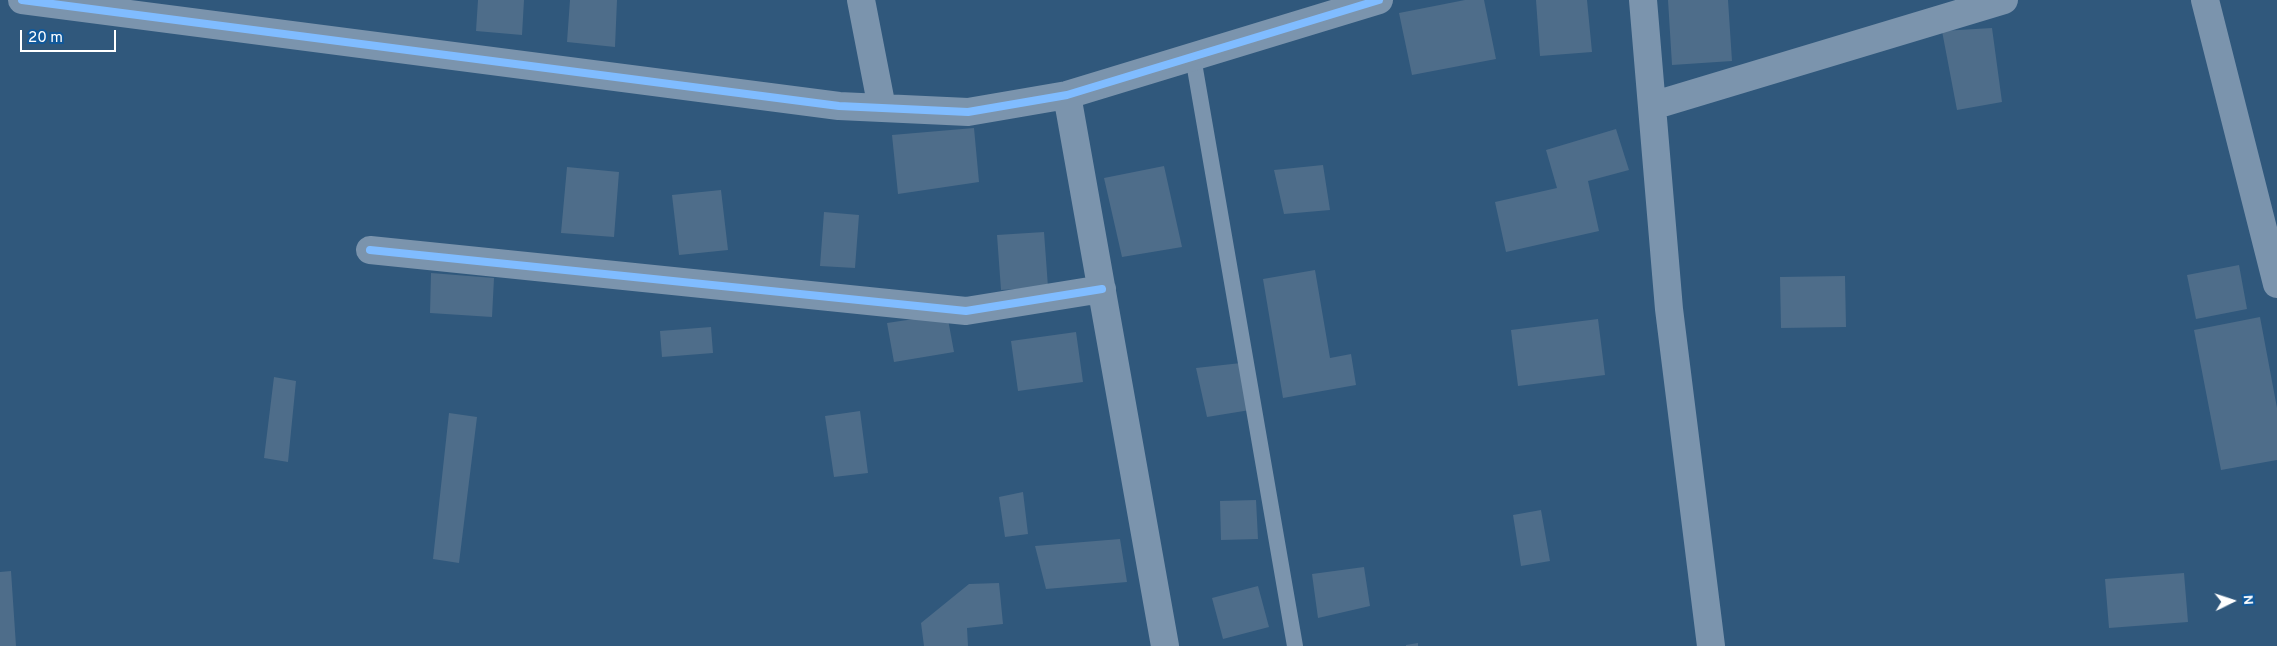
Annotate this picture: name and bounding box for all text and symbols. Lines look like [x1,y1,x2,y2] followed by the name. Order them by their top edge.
[22,20,119,52] scale bar
[28,29,63,48] text: 20 m
[2207,576,2257,626] north arrow
[2239,594,2256,606] text: N

